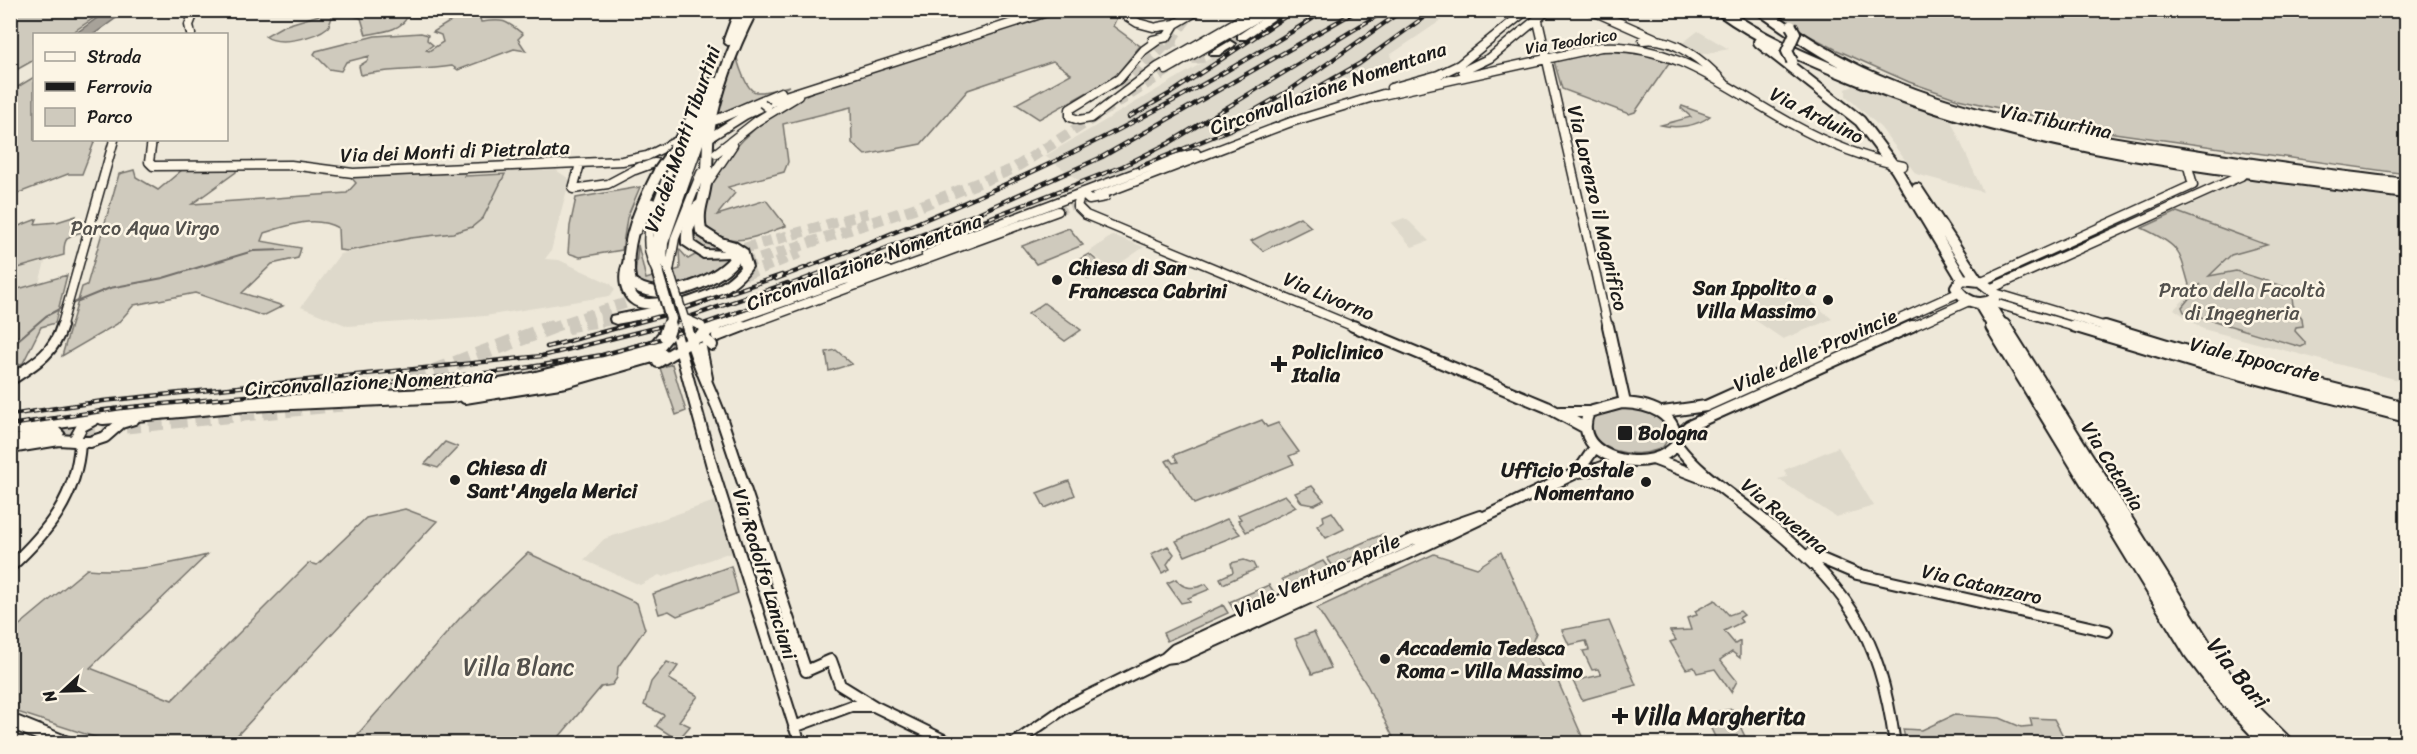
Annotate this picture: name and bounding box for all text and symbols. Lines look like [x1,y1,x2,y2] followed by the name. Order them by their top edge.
[1523,20,1619,63] street label: Via Teodorico
[1205,31,1452,145] street label: Circonvallazione Nomentana
[33,33,228,141] legend
[634,40,731,237] street label: Via dei Monti Tiburtini
[87,41,142,73] text: Strada
[87,71,152,103] text: Ferrovia
[1763,77,1870,154] street label: Via Arduino
[1997,94,2115,149] street label: Via Tiburtina
[87,101,132,133] text: Parco
[1557,102,1638,314] street label: Via Lorenzo il Magnifico
[340,130,570,173] street label: Via dei Monti di Pietralata
[741,203,988,321] street label: Circonvallazione Nomentana
[71,211,220,246] park label: Parco Aqua Virgo
[1068,251,1228,309] place label: Chiesa di San Francesca Cabrini
[1278,262,1380,331] street label: Via Livorno
[1692,271,1817,329] place label: San Ippolito a Villa Massimo
[1050,273,1064,287] marker: Chiesa di San Francesca Cabrini
[2159,273,2325,331] park label: Prato della Facoltà di Ingegneria
[1821,293,1835,307] marker: San Ippolito a Villa Massimo
[1727,298,1903,402] street label: Viale delle Provincie
[2186,326,2324,393] street label: Viale Ippocrate
[1291,335,1384,393] place label: Policlinico Italia
[1270,355,1288,373] marker: Policlinico Italia
[244,358,495,406] street label: Circonvallazione Nomentana
[2071,414,2154,518] street label: Via Catania
[1638,416,1709,451] place label: Bologna
[1616,424,1634,442] marker: Bologna
[466,451,639,509] place label: Chiesa di Sant'Angela Merici
[1501,453,1635,511] place label: Ufficio Postale Nomentano
[1733,469,1837,564] street label: Via Ravenna
[448,473,462,487] marker: Chiesa di Sant'Angela Merici
[1639,475,1653,489] marker: Ufficio Postale Nomentano
[722,484,807,664] street label: Via Rodolfo Lanciani
[1228,523,1406,628] street label: Viale Ventuno Aprile
[1918,554,2046,615] street label: Via Catanzaro
[2196,628,2281,720] street label: Via Bari
[1396,631,1584,689] place label: Accademia Tedesca Roma - Villa Massimo
[463,646,575,688] park label: Villa Blanc
[1378,652,1392,666] marker: Accademia Tedesca Roma - Villa Massimo
[33,661,93,721] north arrow
[34,685,65,708] text: N
[1634,695,1806,737] place label: Villa Margherita
[1611,707,1629,725] marker: Villa Margherita

